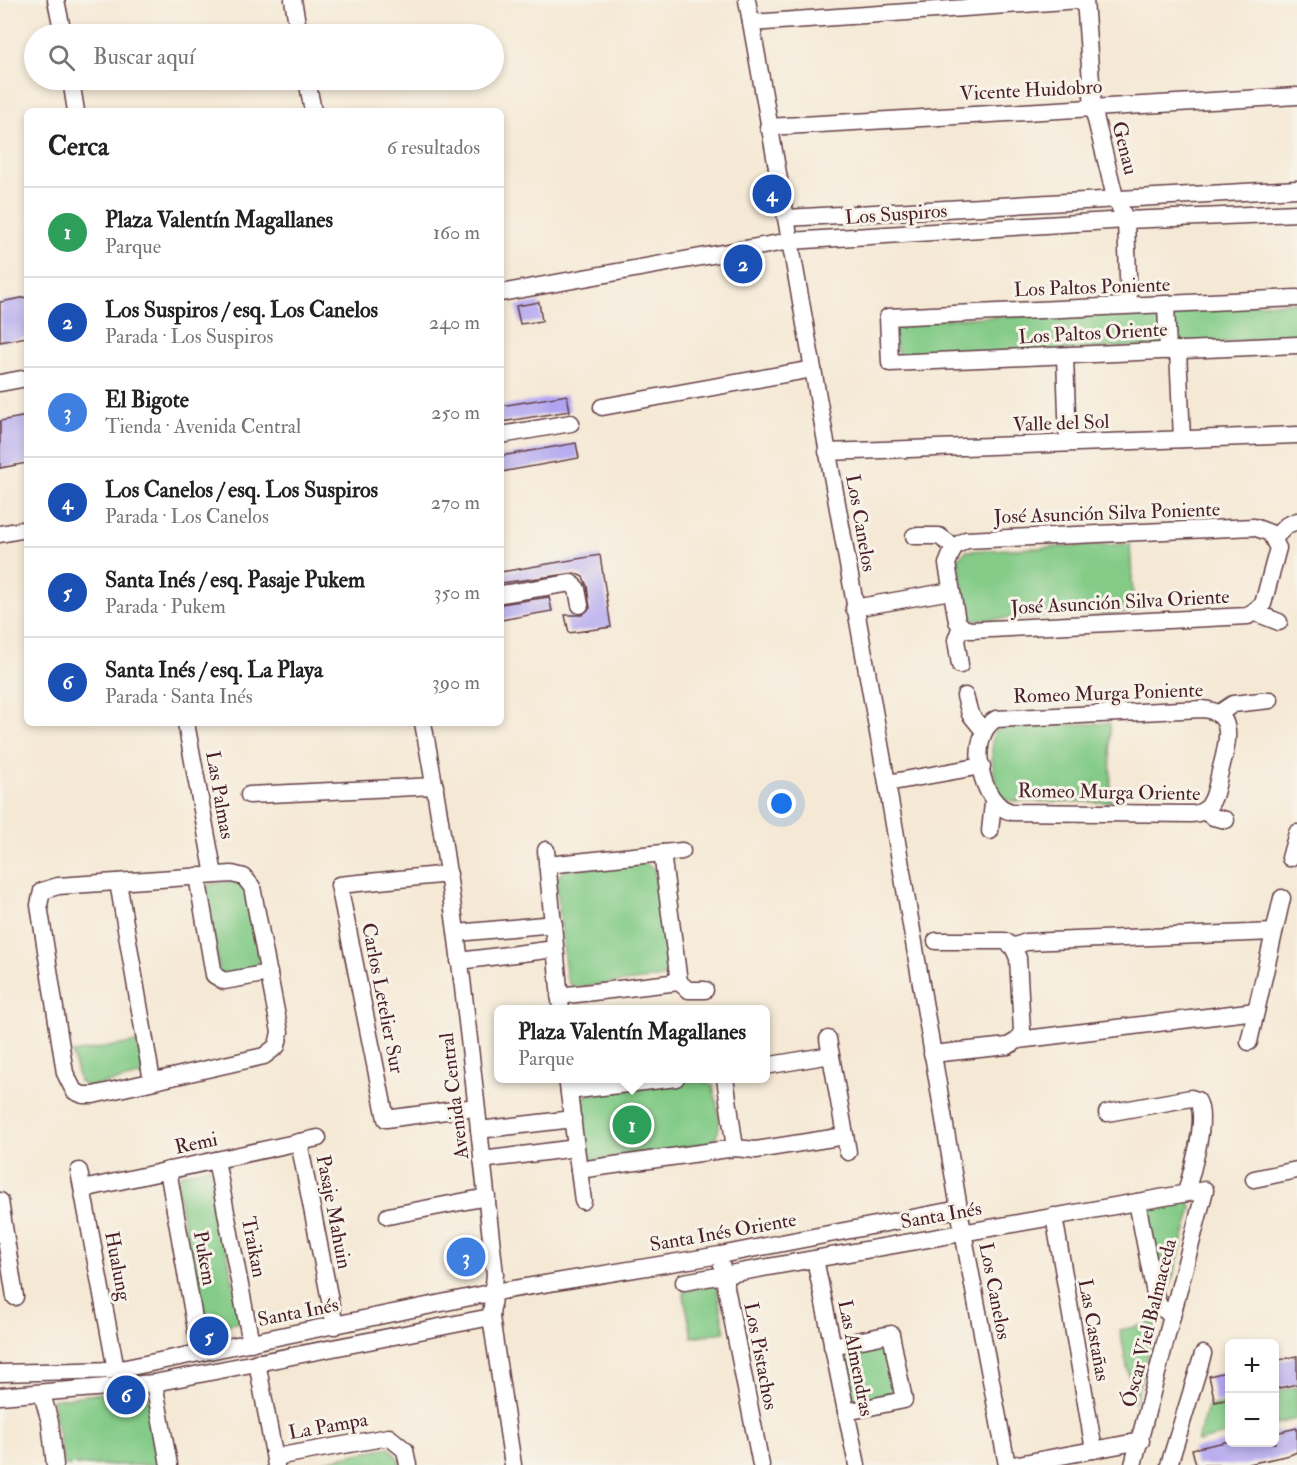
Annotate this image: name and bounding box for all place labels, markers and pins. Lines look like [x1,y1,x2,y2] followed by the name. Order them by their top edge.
[752,172,792,216] pin: 4
[724,242,762,286] pin: 2
[612,1102,652,1148] pin: 1
[446,1234,486,1280] pin: 3
[190,1314,228,1358] pin: 5
[106,1372,146,1418] pin: 6

